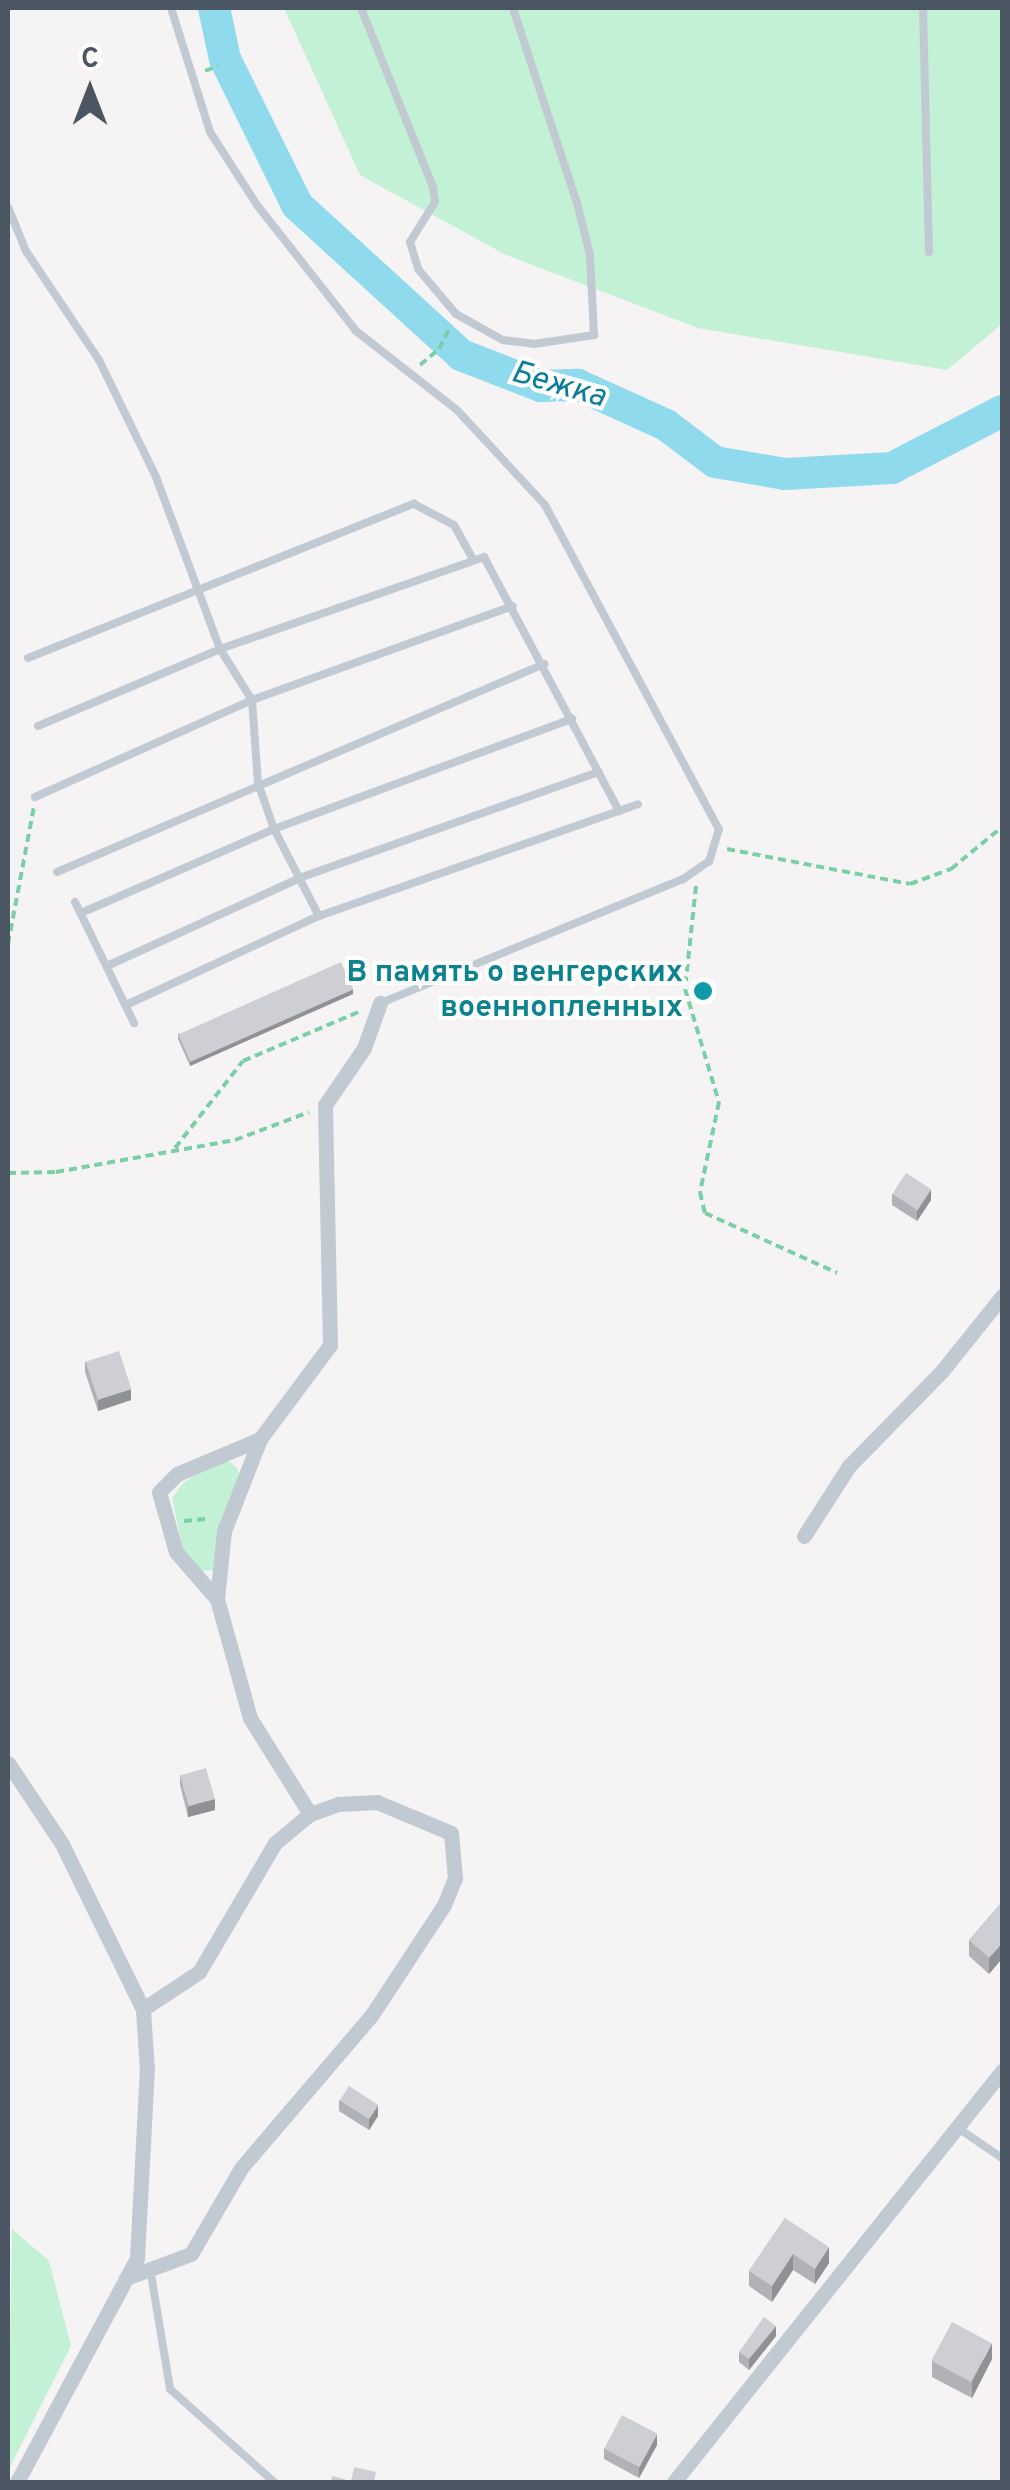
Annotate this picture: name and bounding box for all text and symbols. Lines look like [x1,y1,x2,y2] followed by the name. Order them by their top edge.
[40,40,140,140] north arrow
[81,42,99,78] text: С
[506,354,610,418] water label: Бежка
[347,956,683,1026] place label: В память о венгерских военнопленных
[692,980,714,1002] marker: В память о венгерских военнопленных

